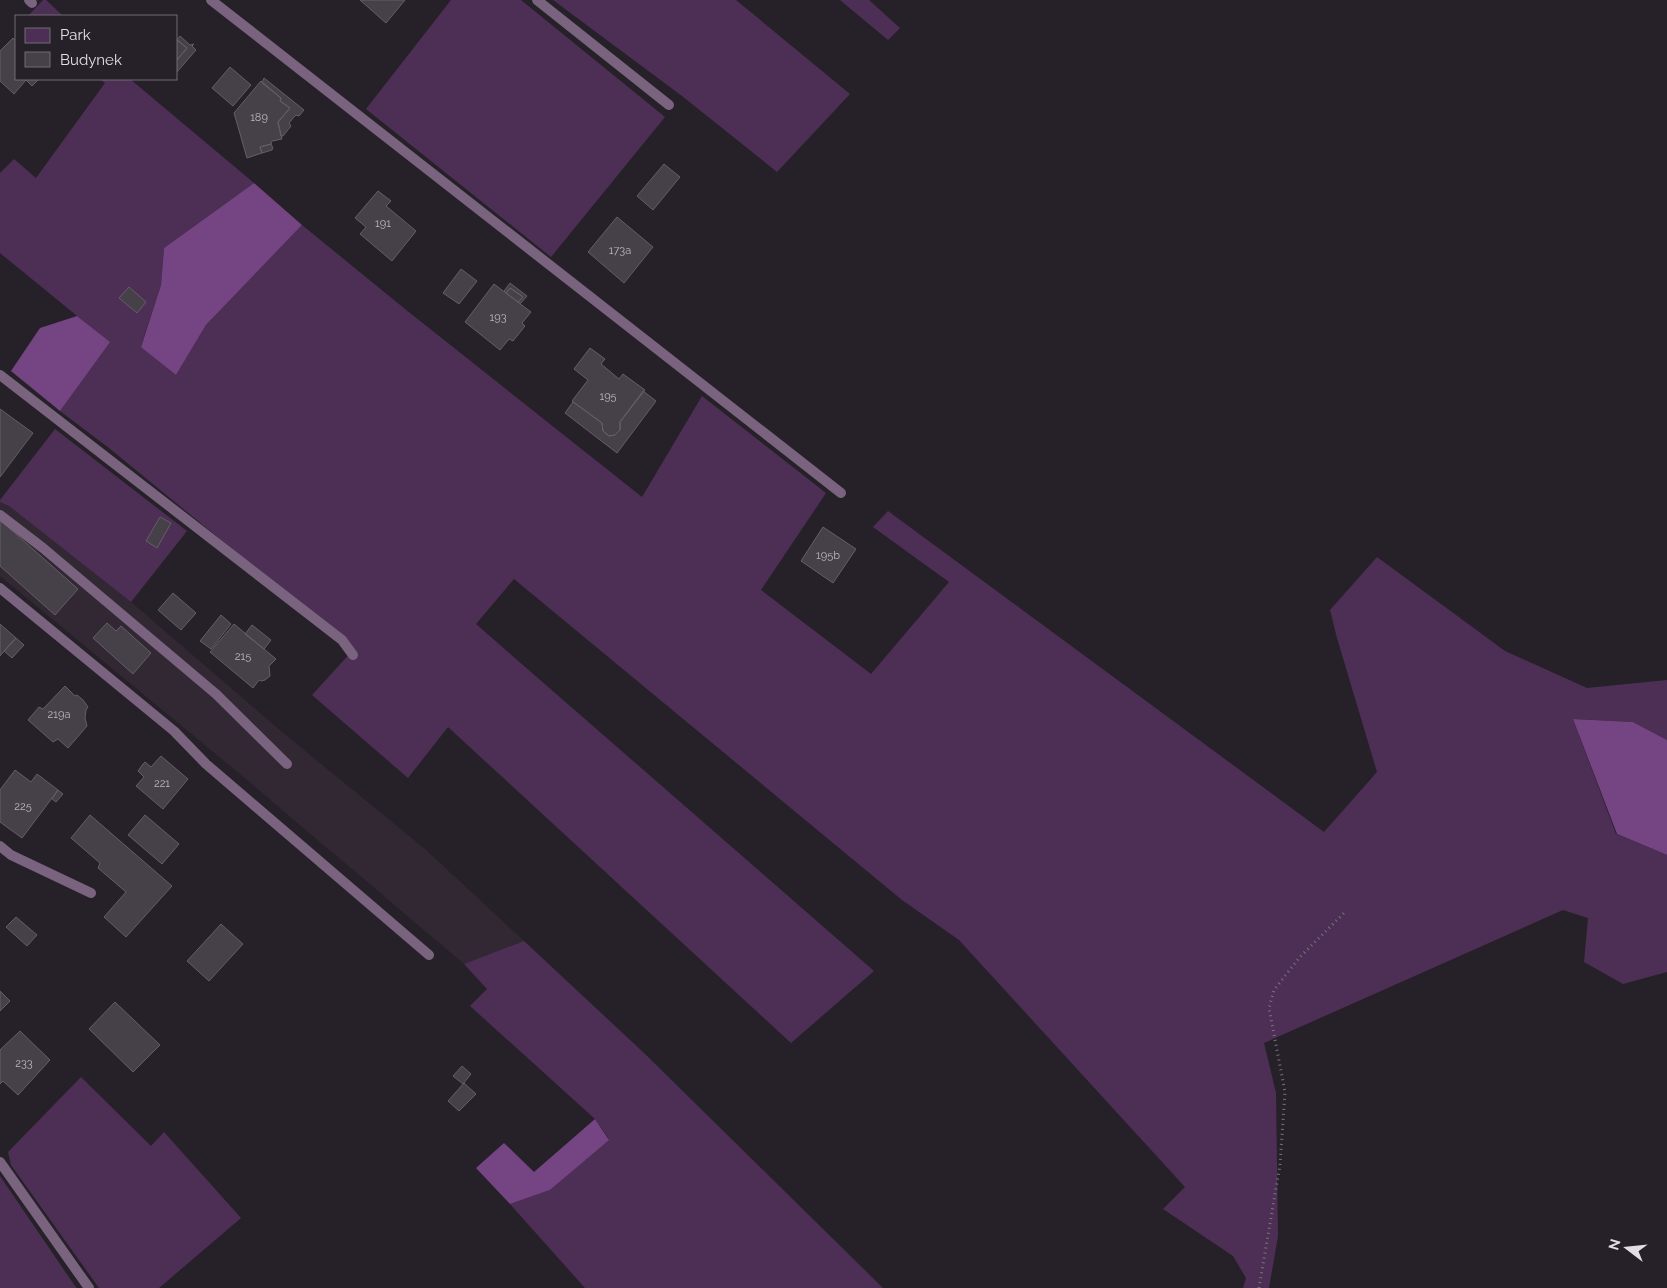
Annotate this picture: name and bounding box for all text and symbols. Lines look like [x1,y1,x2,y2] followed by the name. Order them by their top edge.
[15,15,178,80] legend
[60,26,91,44] text: Park
[60,51,122,69] text: Budynek
[250,111,268,124] house number: 189
[375,217,391,230] house number: 191
[609,244,631,257] house number: 173a
[489,311,507,324] house number: 193
[599,390,617,403] house number: 195
[816,549,840,562] house number: 195b
[235,650,251,663] house number: 215
[48,708,70,721] house number: 219a
[154,777,170,790] house number: 221
[14,800,32,813] house number: 225
[15,1057,33,1070] house number: 233
[1602,1223,1652,1273] north arrow
[1605,1237,1624,1252] text: N

